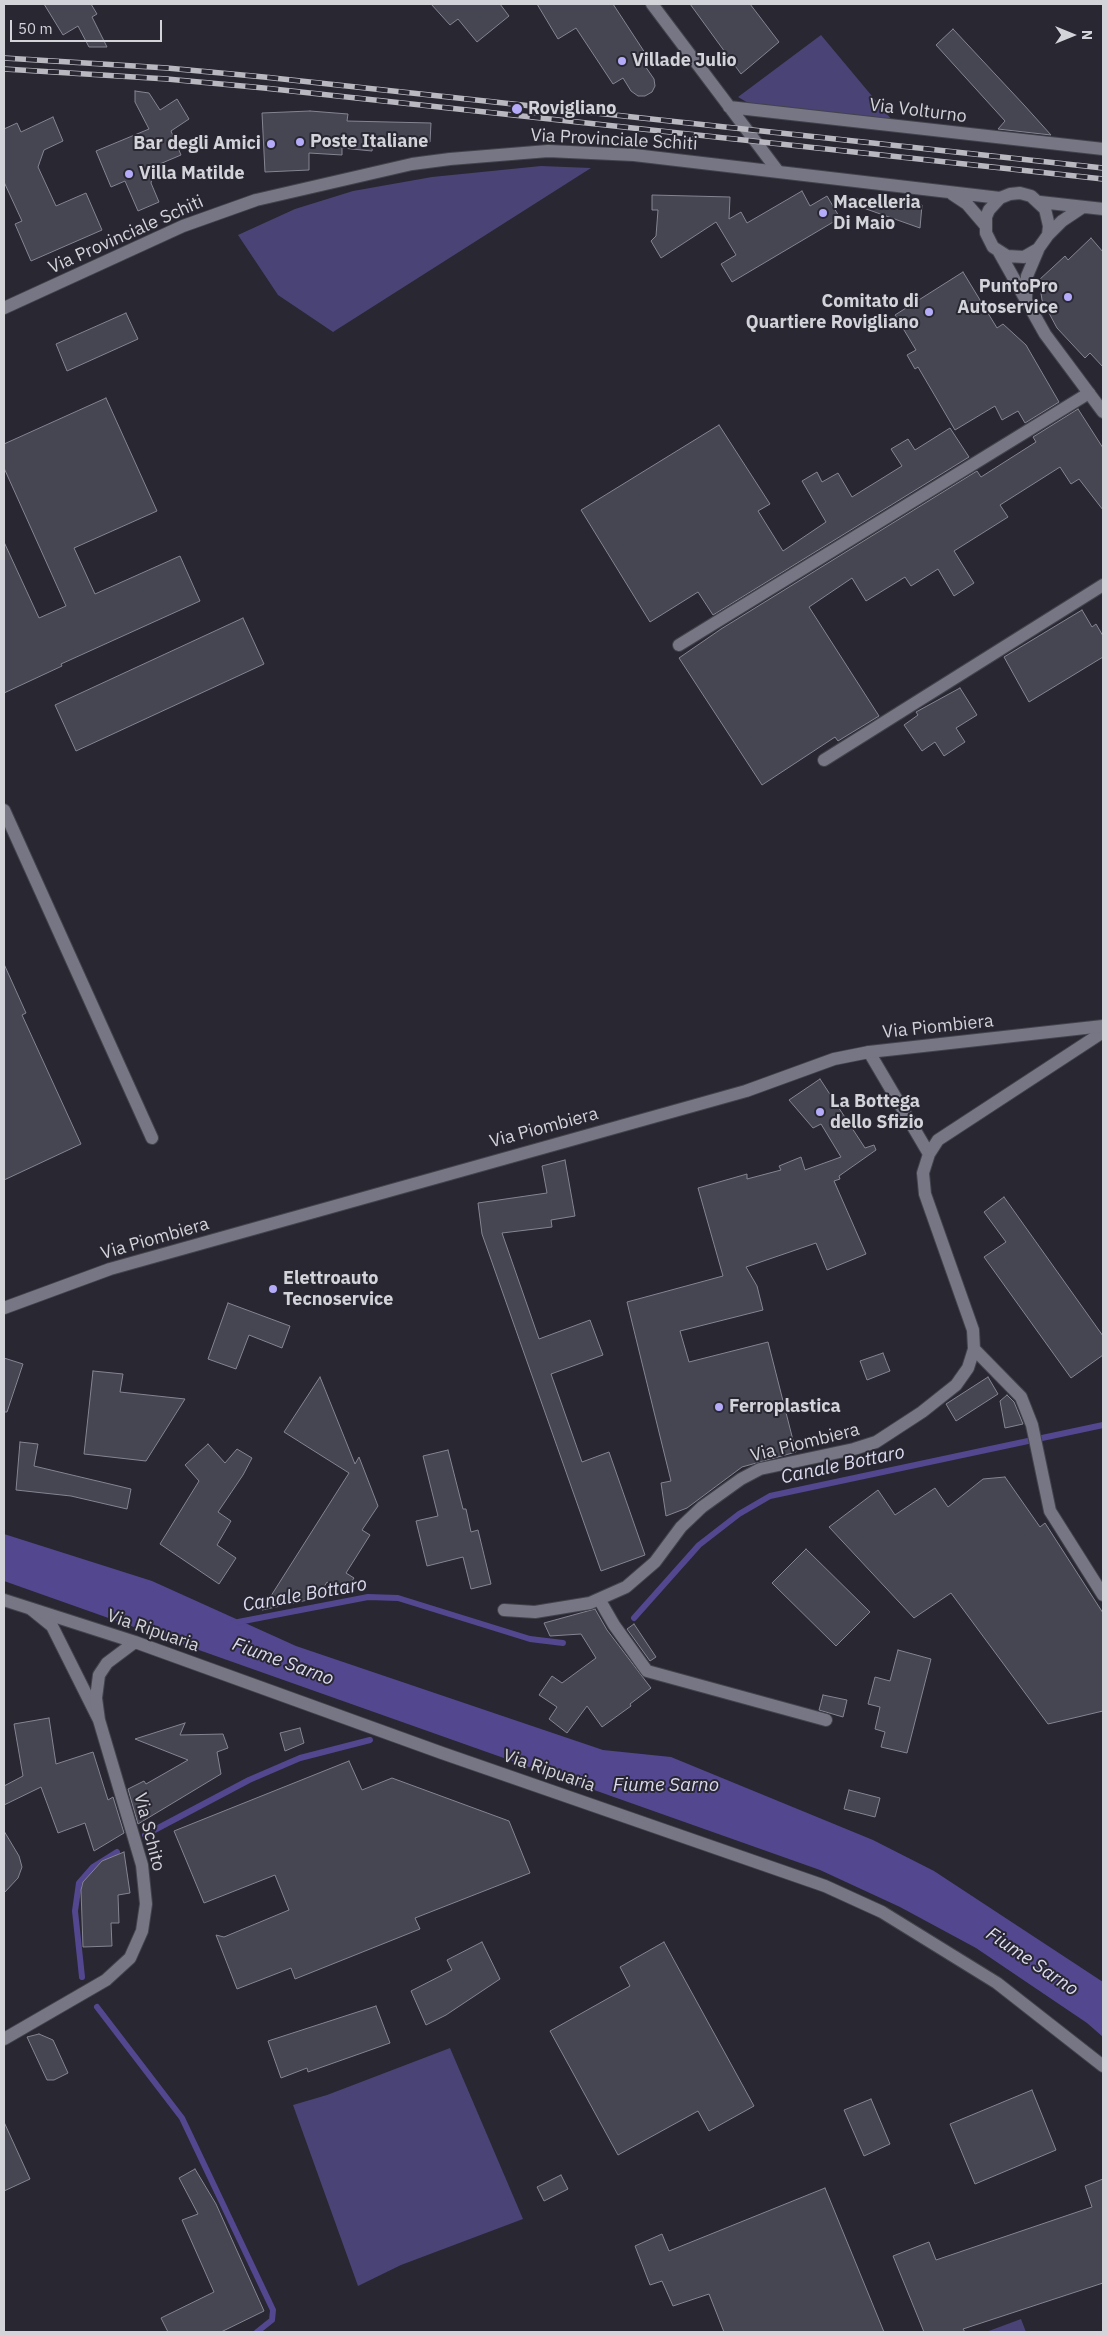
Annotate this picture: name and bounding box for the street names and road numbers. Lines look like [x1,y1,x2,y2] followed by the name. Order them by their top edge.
[868,94,968,128] street label: Via Volturno
[530,125,698,155] street label: Via Provinciale Schiti
[45,191,207,279] street label: Via Provinciale Schiti
[881,1010,995,1044] street label: Via Piombiera
[487,1103,601,1153] street label: Via Piombiera
[98,1213,212,1265] street label: Via Piombiera
[748,1419,862,1467] street label: Via Piombiera
[104,1605,202,1657] street label: Via Ripuaria
[500,1745,598,1797] street label: Via Ripuaria
[129,1791,169,1873] street label: Via Schito

